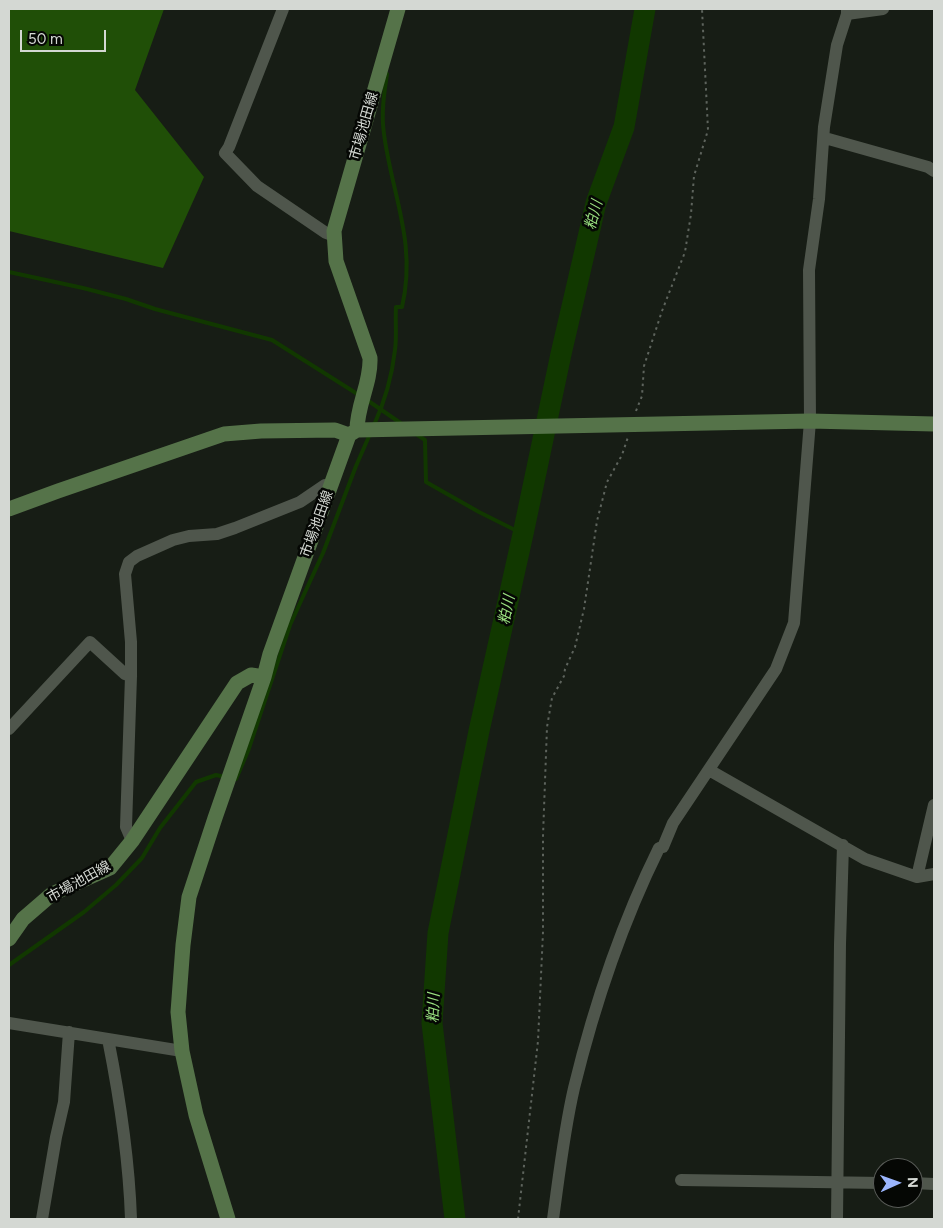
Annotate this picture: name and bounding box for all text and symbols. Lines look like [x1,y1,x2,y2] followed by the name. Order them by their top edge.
[22,20,109,52] scale bar
[28,30,63,48] text: 50 m
[346,90,382,162] street label: 市場池田線
[581,198,607,232] water label: 粕川
[297,488,337,560] street label: 市場池田線
[495,593,519,627] water label: 粕川
[44,858,114,906] street label: 市場池田線
[424,993,444,1023] water label: 粕川
[873,1158,923,1208] north arrow
[904,1177,921,1188] text: N

